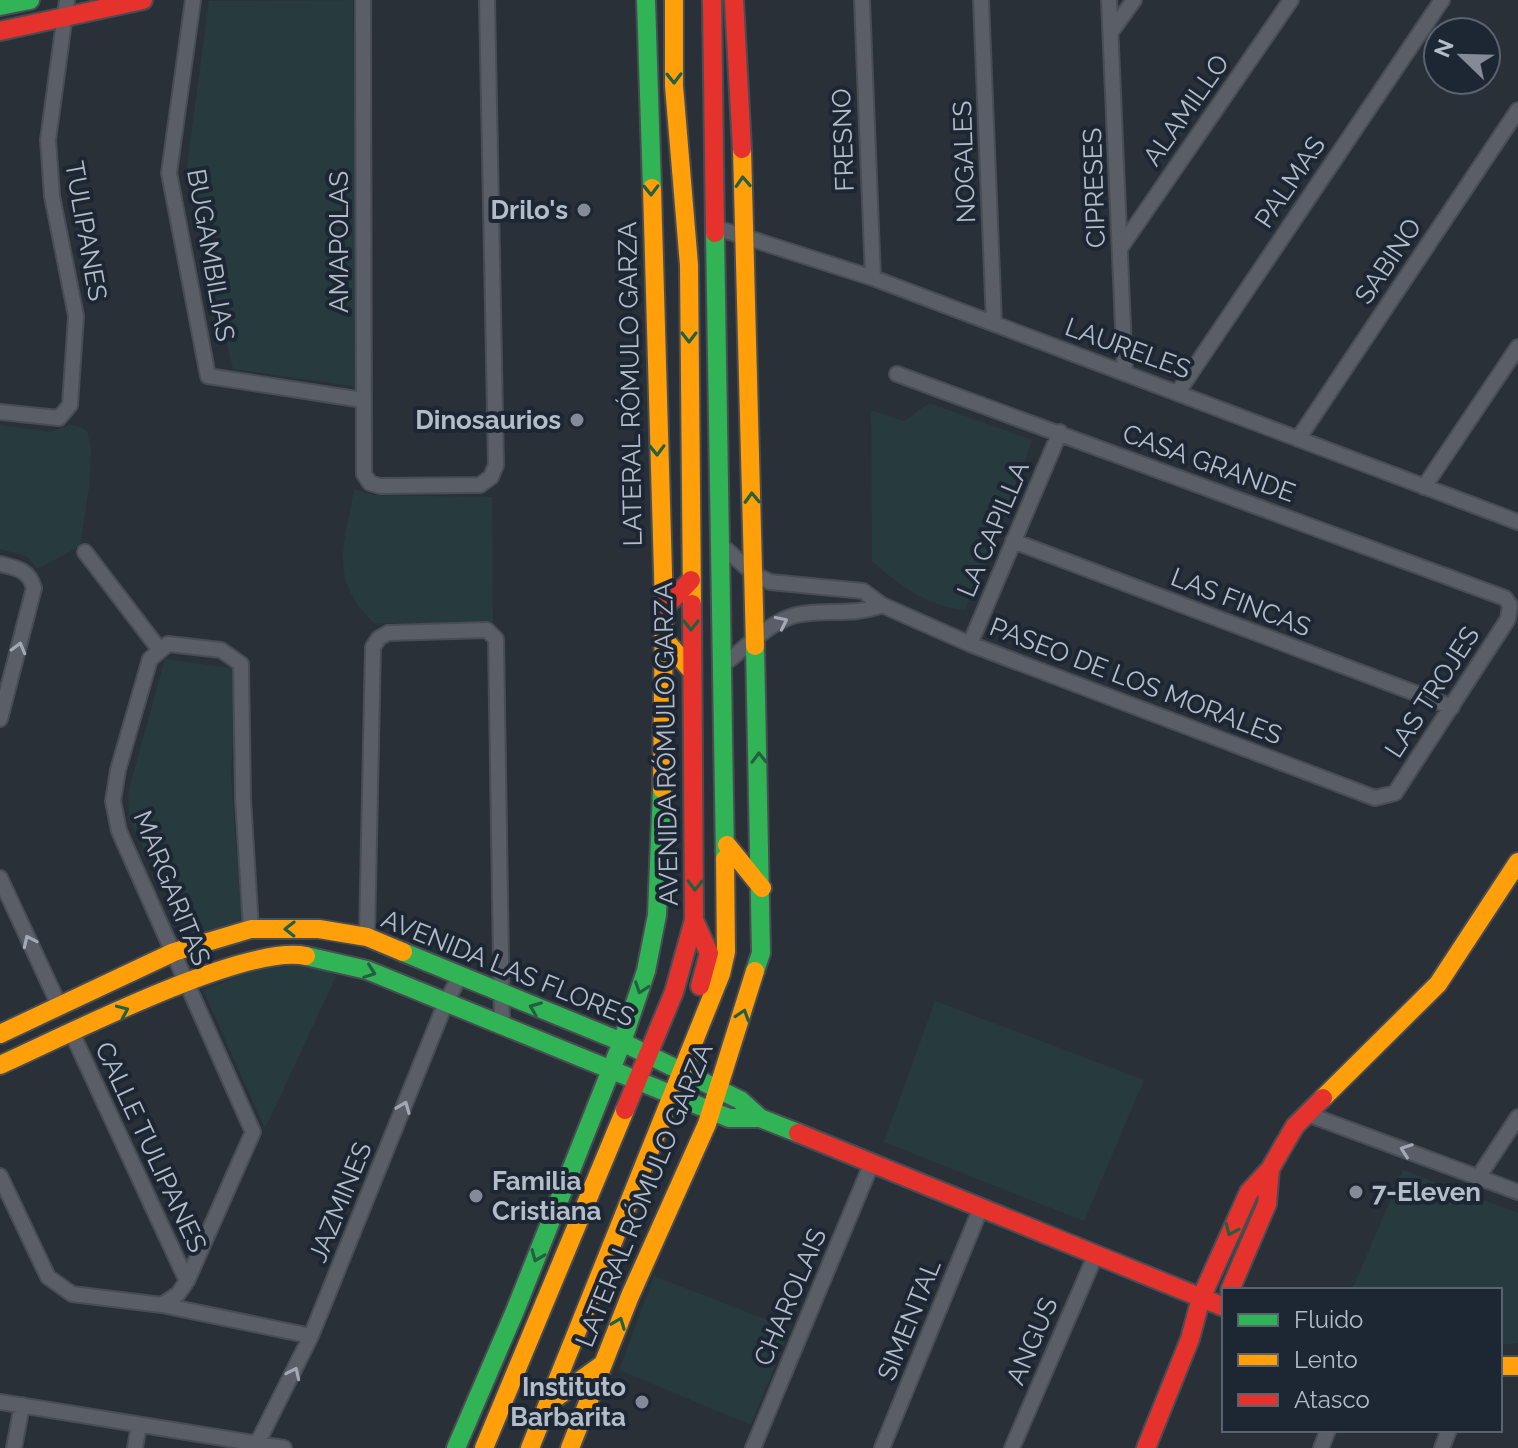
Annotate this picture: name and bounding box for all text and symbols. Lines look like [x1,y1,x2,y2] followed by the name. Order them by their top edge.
[1422,16,1502,96] north arrow
[1428,35,1459,61] text: N
[1137,49,1235,171] street label: ALAMILLO
[665,72,683,85] one-way arrow
[826,88,860,192] street label: FRESNO
[947,100,981,224] street label: NOGALES
[1077,127,1111,249] street label: CIPRESES
[1249,131,1331,233] street label: PALMAS
[59,159,113,303] street label: TULIPANES
[181,167,241,343] street label: BUGAMBILIAS
[324,171,354,313] street label: AMAPOLAS
[735,175,752,188] one-way arrow
[642,184,660,197] one-way arrow
[491,195,568,225] place label: Drilo's
[575,201,593,219] marker: Drilo's
[1349,213,1427,309] street label: SABINO
[611,221,648,547] street label: LATERAL RÓMULO GARZA
[1061,311,1195,385] street label: LAURELES
[680,331,698,344] one-way arrow
[415,405,561,435] place label: Dinosaurios
[568,411,586,429] marker: Dinosaurios
[1119,418,1299,508] street label: CASA GRANDE
[649,444,666,457] one-way arrow
[951,456,1035,601] street label: LA CAPILLA
[743,491,761,504] one-way arrow
[1167,562,1315,642] street label: LAS FINCAS
[647,581,684,906] street label: AVENIDA RÓMULO GARZA
[986,611,1286,751] street label: PASEO DE LOS MORALES
[773,616,788,632] one-way arrow
[682,619,700,632] one-way arrow
[1379,621,1485,763] street label: LAS TROJES
[9,641,26,655] one-way arrow
[750,751,767,764] one-way arrow
[127,806,217,970] street label: MARGARITAS
[686,879,703,892] one-way arrow
[377,904,639,1032] street label: AVENIDA LAS FLORES
[283,920,296,937] one-way arrow
[23,935,39,950] one-way arrow
[363,962,377,978] one-way arrow
[634,980,650,994] one-way arrow
[529,1001,543,1017] one-way arrow
[114,1004,129,1020] one-way arrow
[734,1009,750,1023] one-way arrow
[89,1037,213,1257] street label: CALLE TULIPANES
[568,1038,719,1351] street label: LATERAL RÓMULO GARZA
[394,1101,410,1115] one-way arrow
[302,1138,378,1266] street label: JAZMINES
[1400,1143,1414,1159] one-way arrow
[492,1166,602,1226] place label: Familia Cristiana
[1372,1177,1481,1207] place label: 7-Eleven
[1347,1183,1365,1201] marker: 7-Eleven
[467,1187,485,1205] marker: Familia Cristiana
[1225,1222,1241,1237] one-way arrow
[748,1224,832,1370] street label: CHAROLAIS
[531,1248,547,1262] one-way arrow
[871,1255,947,1385] street label: SIMENTAL
[1222,1288,1502,1432] legend
[1000,1293,1064,1389] street label: ANGUS
[1294,1305,1363,1334] text: Fluido
[609,1317,626,1331] one-way arrow
[1294,1345,1358,1374] text: Lento
[284,1367,300,1382] one-way arrow
[510,1372,626,1432] place label: Instituto Barbarita
[1294,1385,1370,1414] text: Atasco
[633,1393,651,1411] marker: Instituto Barbarita

